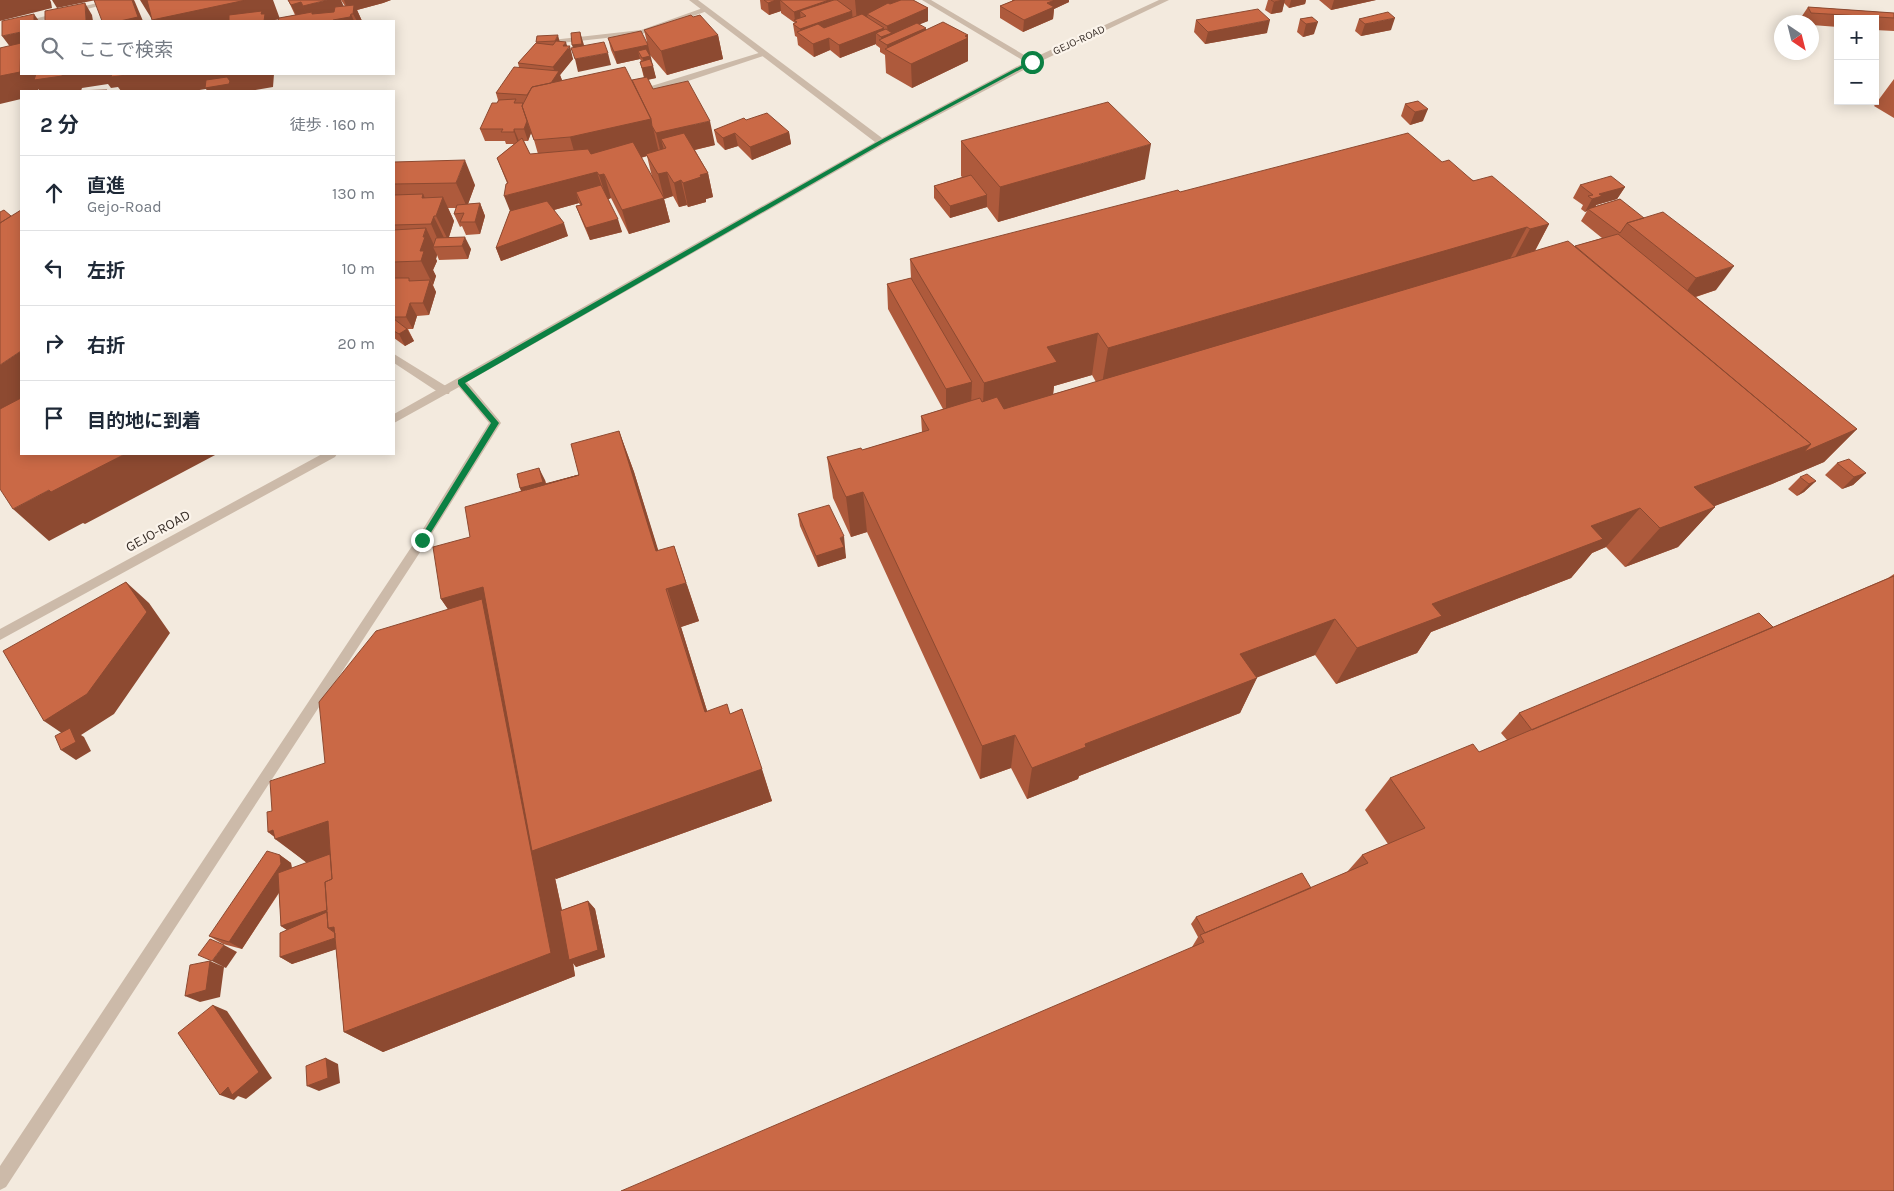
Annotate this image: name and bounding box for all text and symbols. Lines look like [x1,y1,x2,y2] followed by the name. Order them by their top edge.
[1774,15,1819,60] north arrow
[1834,15,1879,105] map controls
[1834,15,1879,60] button: +
[20,20,395,75] search box
[1051,22,1107,58] street label: GEJO-ROAD
[38,34,66,62] icon: search
[78,39,173,61] text: ここで検索
[1021,51,1044,74] route start
[1834,60,1879,105] button: −
[40,113,79,137] text: 2 分
[290,115,375,134] text: 徒歩 · 160 m
[87,175,125,197] text: 直進
[40,179,68,207] icon: ahead
[332,184,375,203] text: 130 m
[87,197,162,216] text: Gejo-Road
[40,254,68,282] icon: left
[341,259,375,278] text: 10 m
[87,260,125,282] text: 左折
[40,329,68,357] icon: right
[337,334,375,353] text: 20 m
[87,335,125,357] text: 右折
[40,404,68,432] icon: arrive
[87,410,201,432] text: 目的地に到着
[123,506,193,556] street label: GEJO-ROAD
[411,529,434,552] route end

